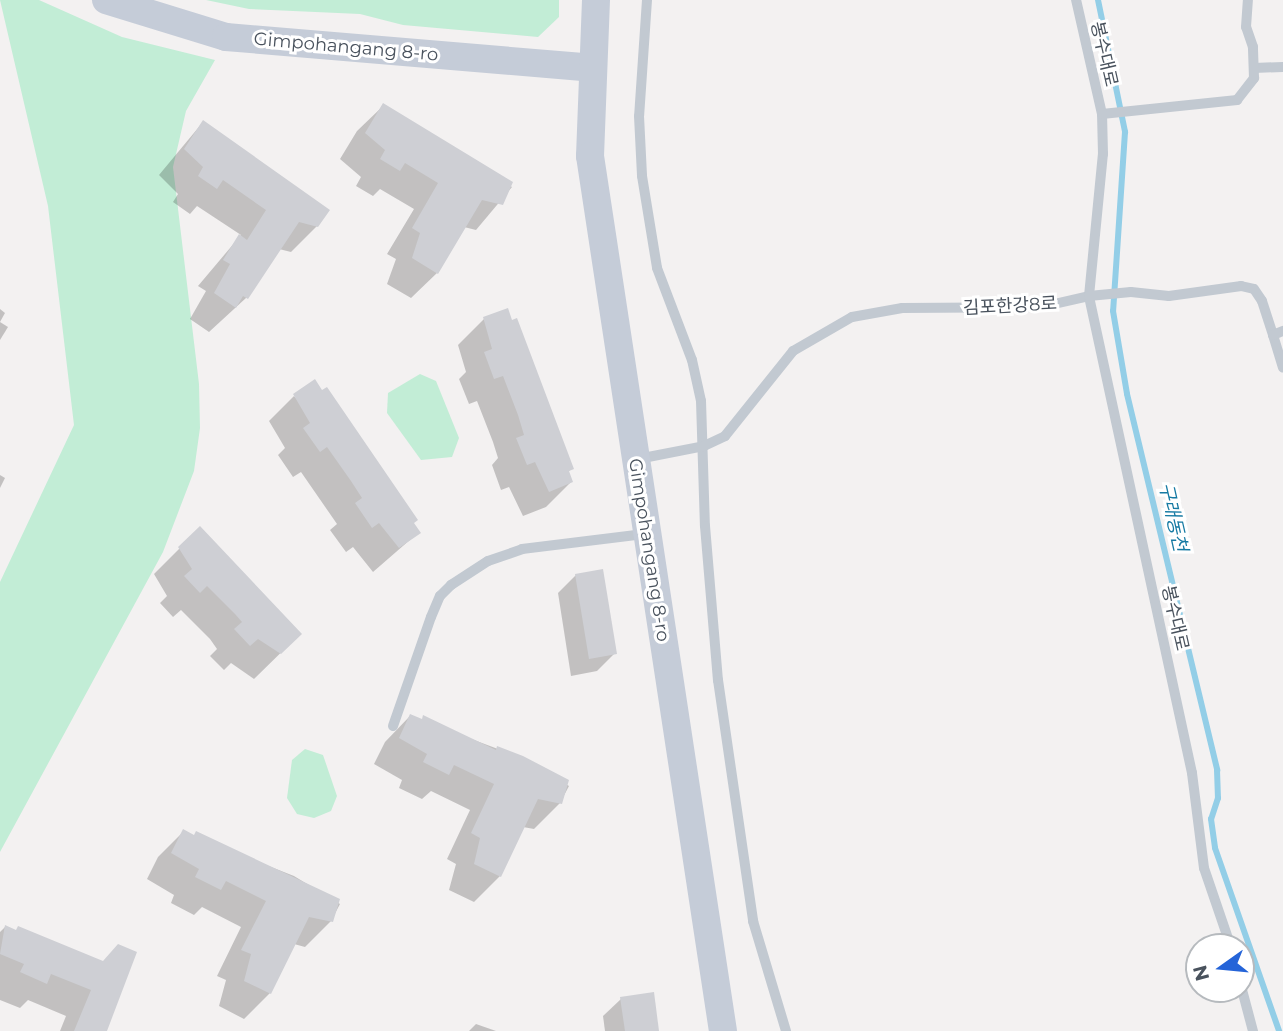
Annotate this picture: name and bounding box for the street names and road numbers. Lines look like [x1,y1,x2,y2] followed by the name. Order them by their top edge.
[1086,19,1122,89] street label: 봉수대로
[253,28,439,66] street label: Gimpohangang 8-ro
[962,293,1058,319] street label: 김포한강8로
[624,457,674,643] street label: Gimpohangang 8-ro
[1157,583,1193,653] street label: 봉수대로

